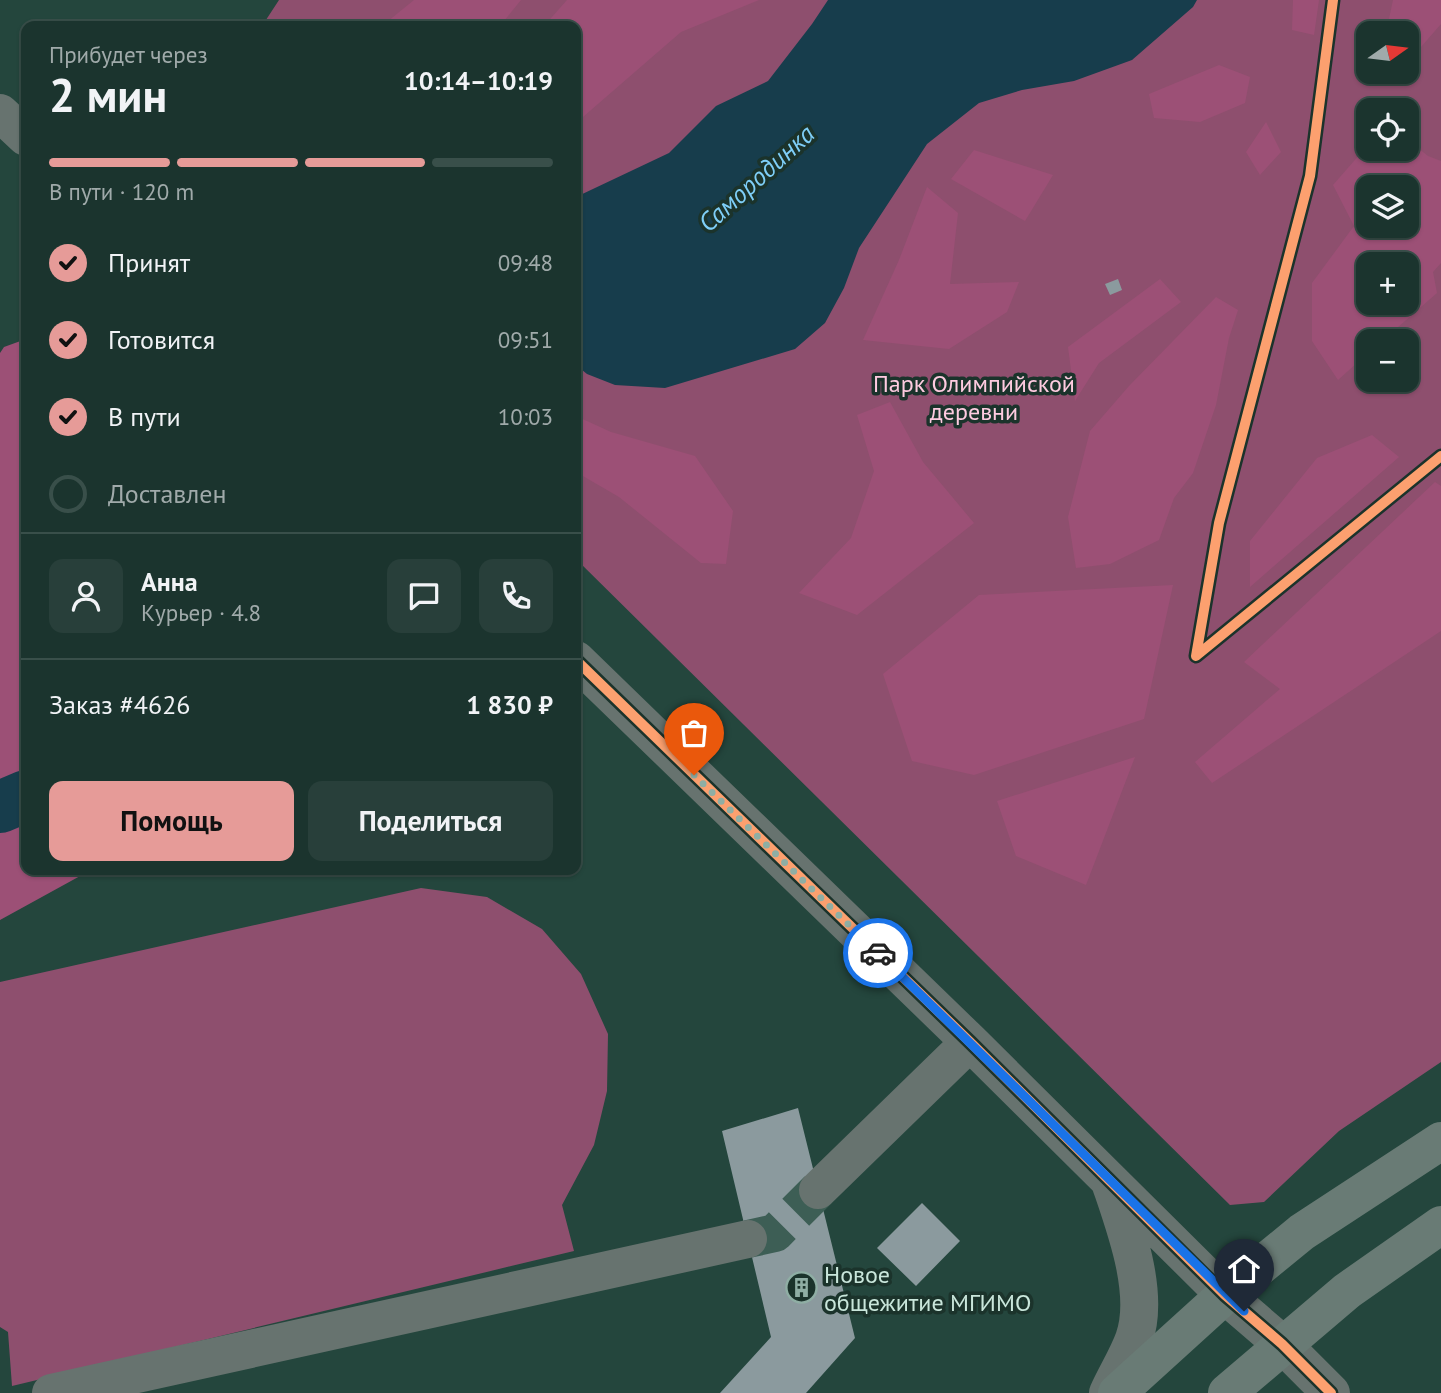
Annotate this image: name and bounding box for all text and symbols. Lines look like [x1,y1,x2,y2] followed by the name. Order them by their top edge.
[1356,21,1419,84] north arrow
[1356,21,1419,392] map controls
[49,40,208,69] text: Прибудет через
[404,64,553,97] text: 10:14–10:19
[49,65,167,125] text: 2 мин
[1356,98,1419,161] button: locate
[691,117,821,239] water label: Самородинка
[1356,175,1419,238] button: layers
[49,177,194,206] text: В пути · 120 m
[49,244,87,282] icon: check
[108,246,190,279] text: Принят
[498,248,553,277] text: 09:48
[1356,252,1419,315] button: +
[49,321,87,359] icon: check
[108,323,215,356] text: Готовится
[498,325,553,354] text: 09:51
[1356,329,1419,392] button: −
[873,368,1075,427] park label: Парк Олимпийской деревни
[49,398,87,436] icon: check
[108,400,181,433] text: В пути
[498,402,553,431] text: 10:03
[108,477,227,510] text: Доставлен
[49,559,123,633] button: person
[387,559,461,633] button: chat
[479,559,553,633] button: phone
[141,565,198,598] text: Анна
[141,598,261,627] text: Курьер · 4.8
[49,688,191,721] text: Заказ #4626
[466,688,553,721] text: 1 830 ₽
[664,703,724,775] pin
[675,714,713,752] icon: bag
[49,781,294,861] button: Помощь
[308,781,553,861] button: Поделиться
[843,918,913,988] courier
[859,934,897,972] icon: car
[1214,1239,1274,1311] pin
[1225,1250,1263,1288] icon: home
[824,1259,1031,1318] place label: Новое общежитие МГИМО
[784,1271,818,1305] building icon: Новое общежитие МГИМО

